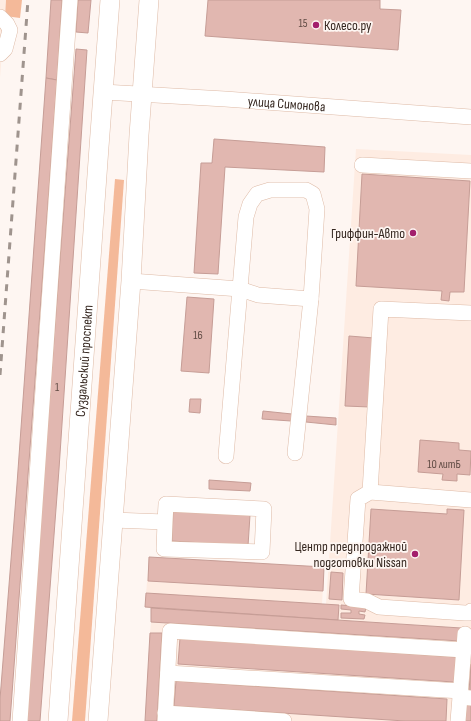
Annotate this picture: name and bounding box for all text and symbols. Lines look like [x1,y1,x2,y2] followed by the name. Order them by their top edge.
[298,16,308,31] house number: 15
[324,17,372,34] place label: Колесо.ру
[311,20,321,30] marker: Колесо.ру
[247,93,326,115] street label: улица Симонова
[331,225,405,242] place label: Гриффин-Авто
[408,228,418,238] marker: Гриффин-Авто
[72,304,97,418] street label: Суздальский проспект
[193,328,203,343] house number: 16
[55,380,60,395] house number: 1
[427,457,461,472] house number: 10 литБ
[294,538,407,571] place label: Центр предпродажной подготовки Nissan
[410,549,420,559] marker: Центр предпродажной подготовки Nissan

